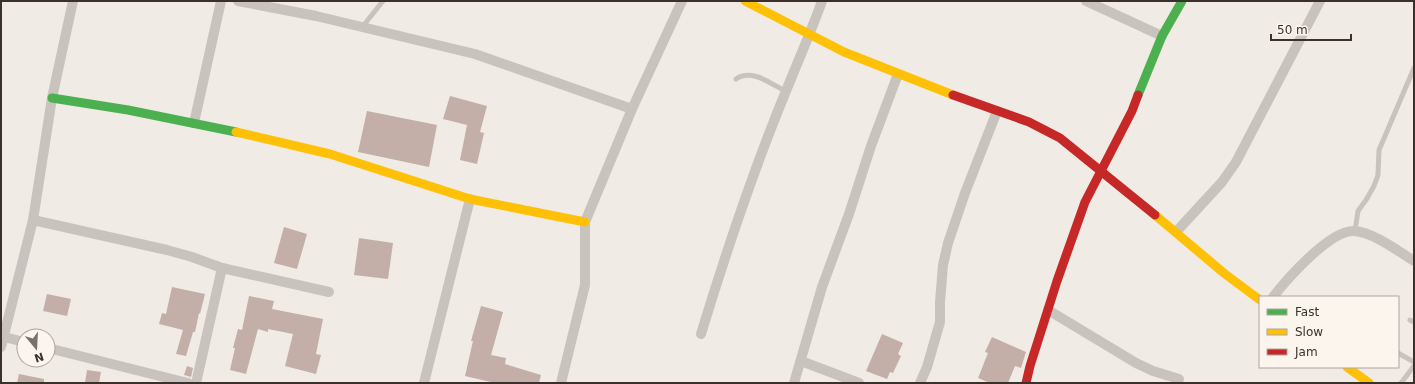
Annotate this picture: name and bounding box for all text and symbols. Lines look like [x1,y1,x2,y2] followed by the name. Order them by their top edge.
[1271,16,1351,42] scale bar
[1277,23,1308,37] text: 50 m
[1259,296,1399,368] legend
[1295,305,1319,319] text: Fast
[1295,325,1323,339] text: Slow
[16,328,56,368] north arrow
[1294,345,1318,359] text: Jam
[33,349,45,365] text: N

